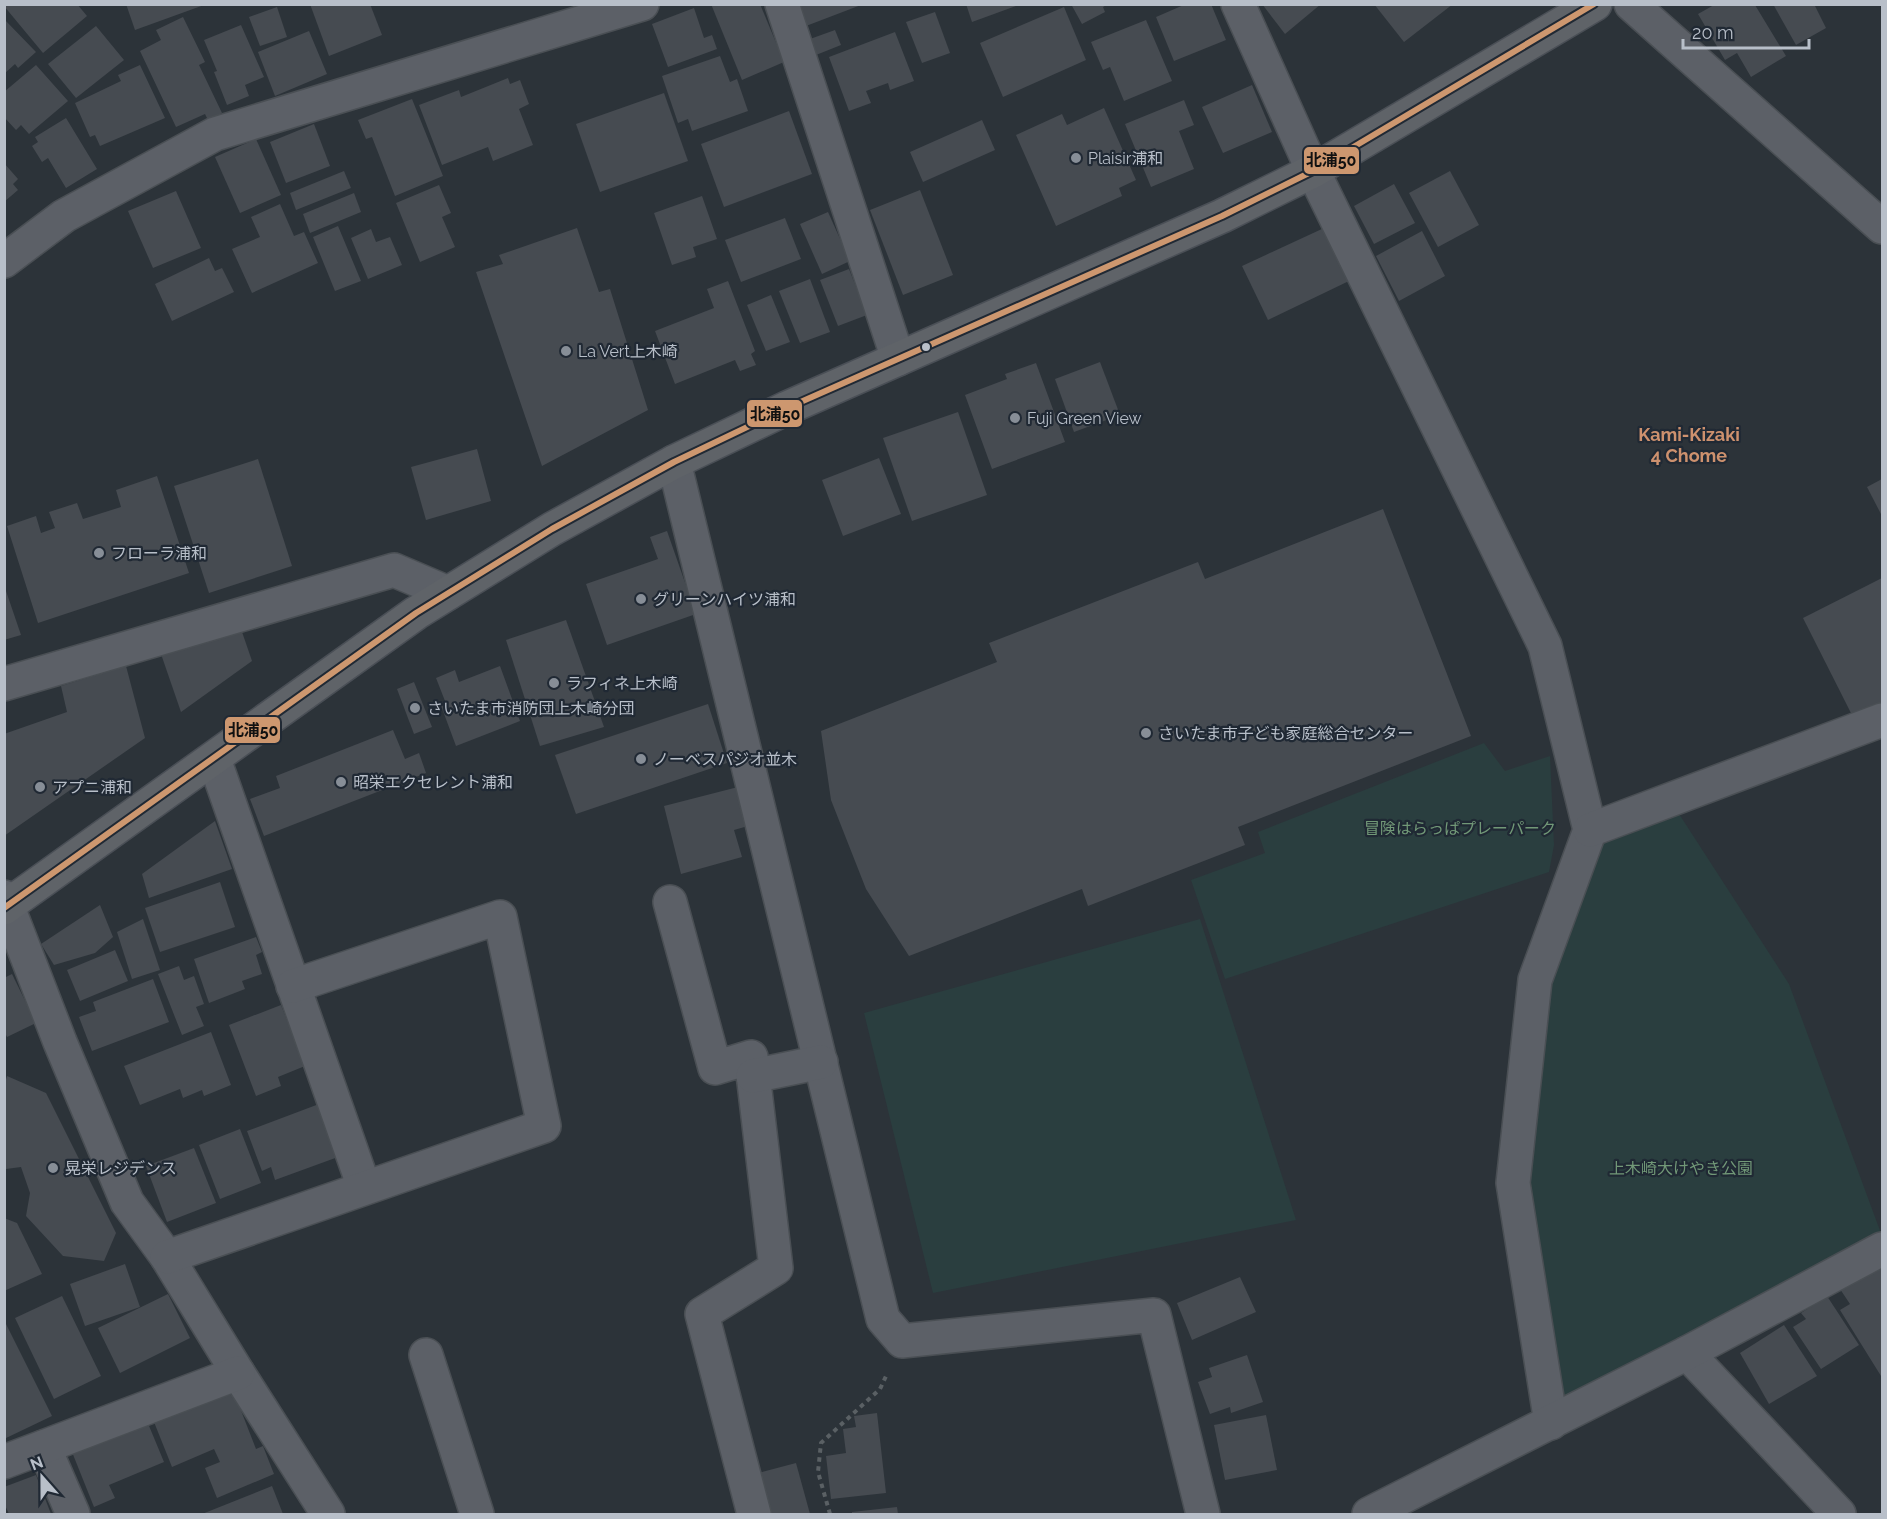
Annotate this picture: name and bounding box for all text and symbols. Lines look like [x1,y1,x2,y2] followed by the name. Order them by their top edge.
[1683,12,1809,50] scale bar
[1692,22,1734,43] text: 20 m
[1303,146,1360,175] line badge: 北浦50
[1088,149,1163,168] place label: Plaisir浦和
[1069,151,1083,165] marker: Plaisir浦和
[1306,151,1357,170] text: 北浦50
[920,341,932,353] unlabelled marker
[578,342,678,361] place label: La Vert上木崎
[559,344,573,358] marker: La Vert上木崎
[746,399,803,428] line badge: 北浦50
[750,405,801,424] text: 北浦50
[1027,409,1142,428] place label: Fuji Green View
[1008,411,1022,425] marker: Fuji Green View
[1638,424,1740,466] district label: Kami-Kizaki 4 Chome
[111,544,207,563] place label: フローラ浦和
[92,546,106,560] marker: フローラ浦和
[653,590,796,609] place label: グリーンハイツ浦和
[634,592,648,606] marker: グリーンハイツ浦和
[566,674,678,693] place label: ラフィネ上木崎
[547,676,561,690] marker: ラフィネ上木崎
[427,699,635,718] place label: さいたま市消防団上木崎分団
[408,701,422,715] marker: さいたま市消防団上木崎分団
[224,716,281,744] line badge: 北浦50
[228,721,279,740] text: 北浦50
[1158,724,1414,743] place label: さいたま市子ども家庭総合センター
[1139,726,1153,740] marker: さいたま市子ども家庭総合センター
[653,750,797,769] place label: ノーベスパジオ並木
[634,752,648,766] marker: ノーベスパジオ並木
[353,773,513,792] place label: 昭栄エクセレント浦和
[334,775,348,789] marker: 昭栄エクセレント浦和
[52,778,132,797] place label: アプニ浦和
[33,780,47,794] marker: アプニ浦和
[1364,819,1556,838] park label: 冒険はらっぱプレーパーク
[65,1159,177,1178] place label: 晃栄レジデンス
[1609,1159,1753,1178] park label: 上木崎大けやき公園
[46,1161,60,1175] marker: 晃栄レジデンス
[12,1447,72,1507] north arrow
[28,1452,46,1475] text: N

